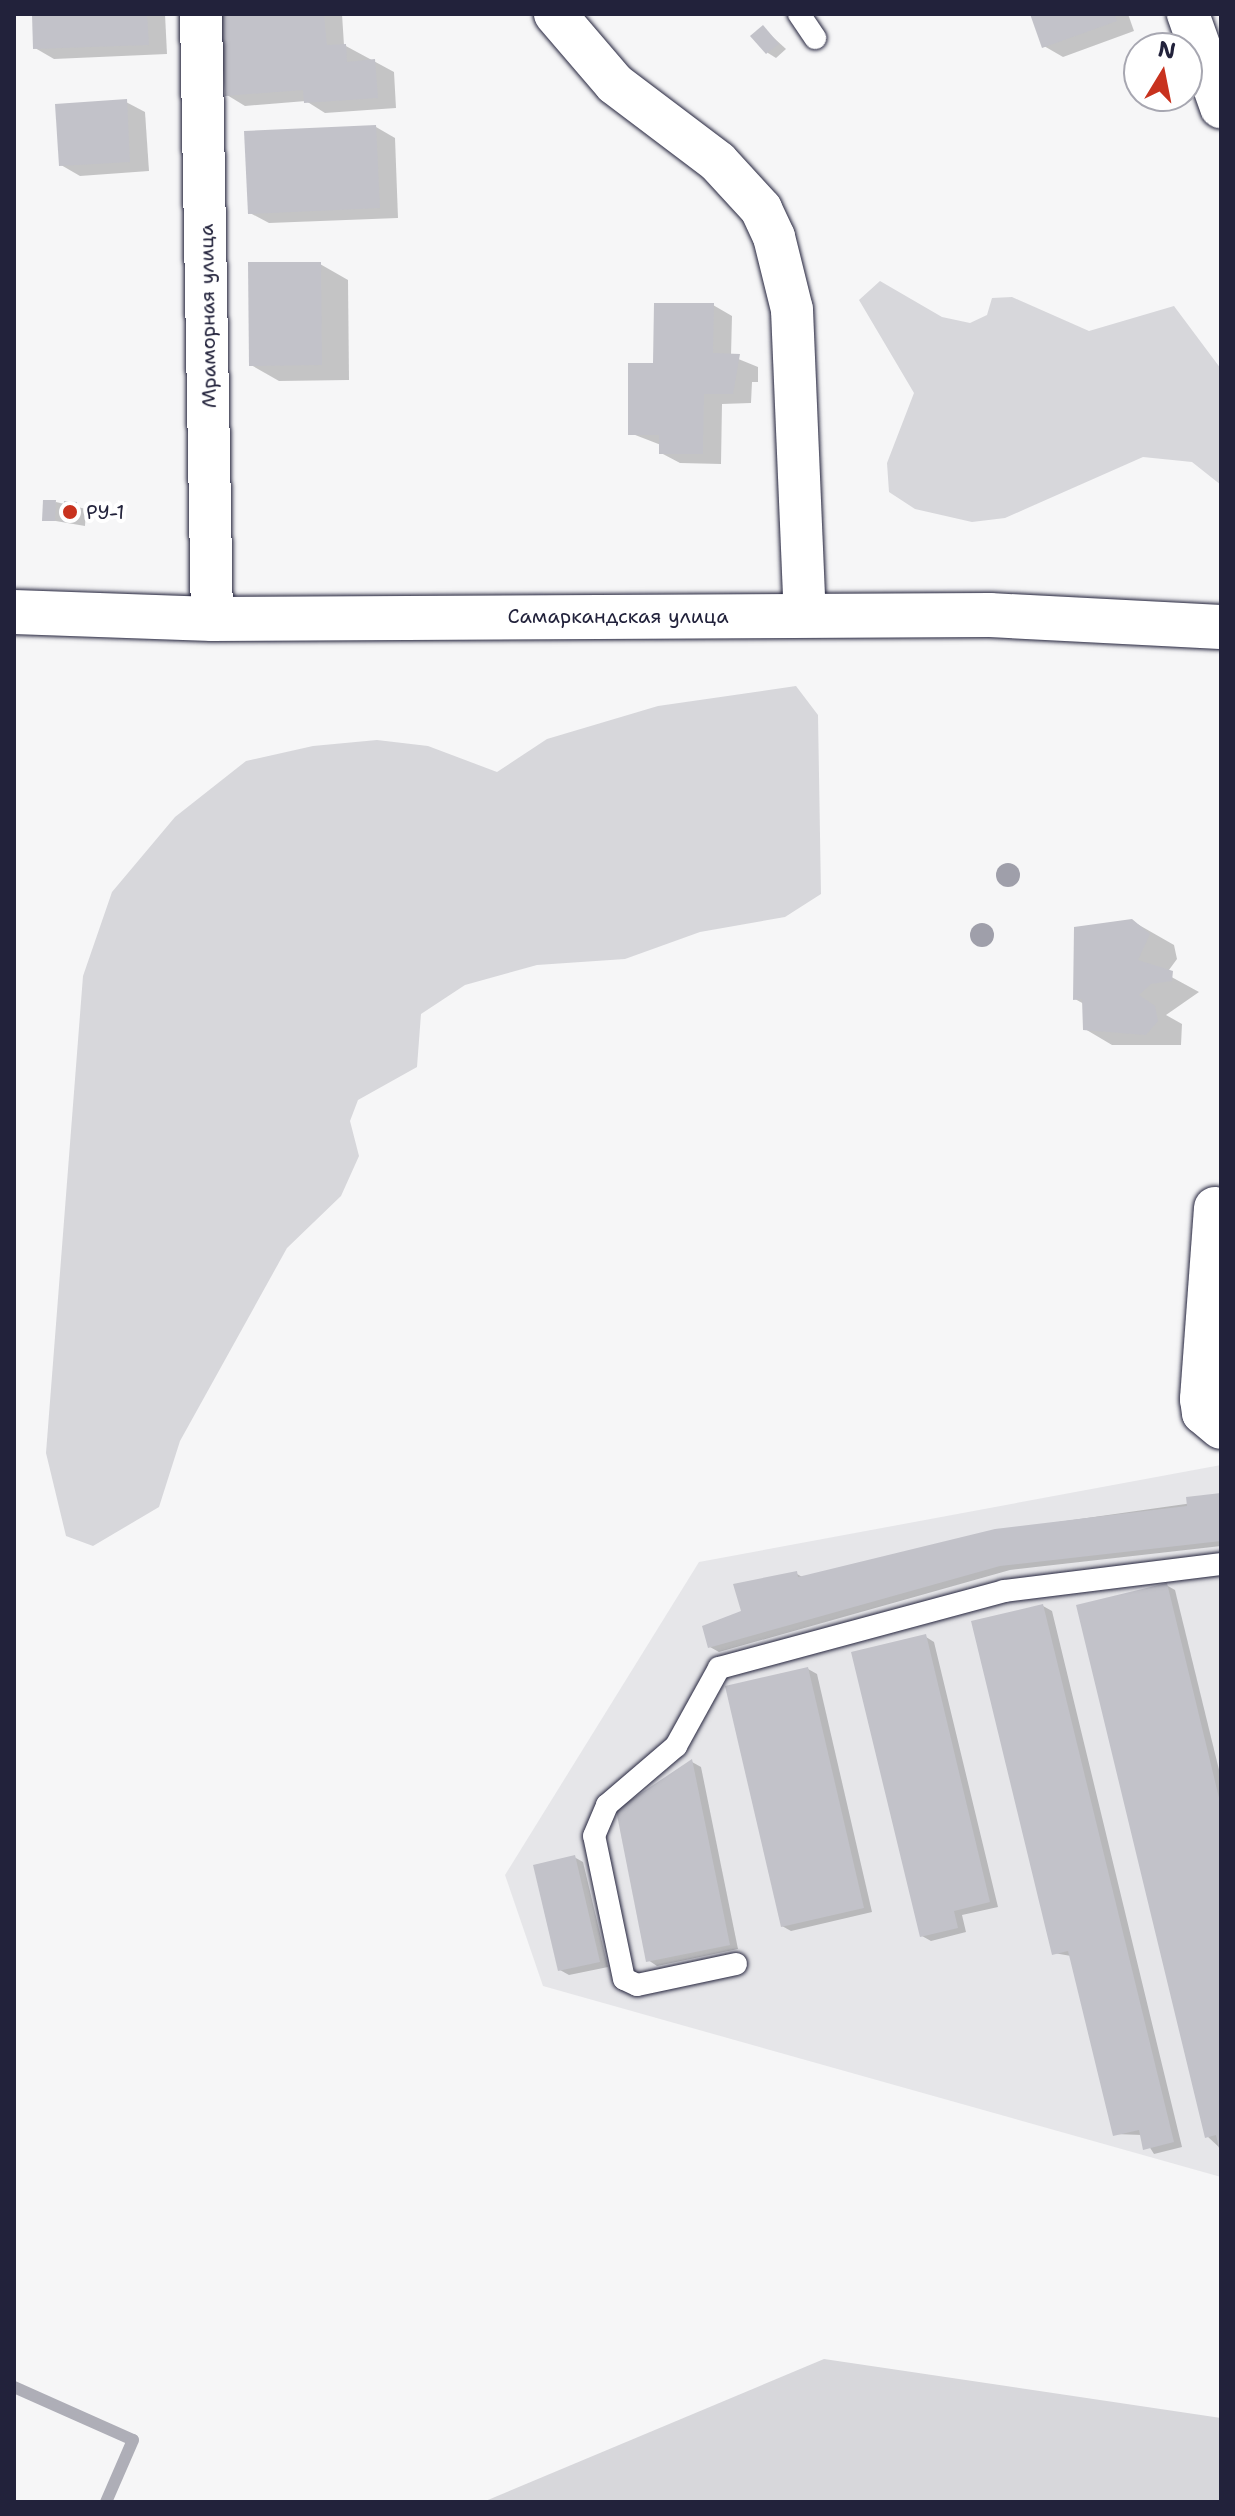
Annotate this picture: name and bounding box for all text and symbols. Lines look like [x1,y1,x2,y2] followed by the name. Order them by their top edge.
[1123,32,1203,112] north arrow
[1156,34,1178,66] text: N
[194,224,222,408] street label: Мраморная улица
[86,500,125,524] place label: РУ-1
[61,503,79,521] marker: РУ-1
[507,604,729,628] street label: Самаркандская улица

